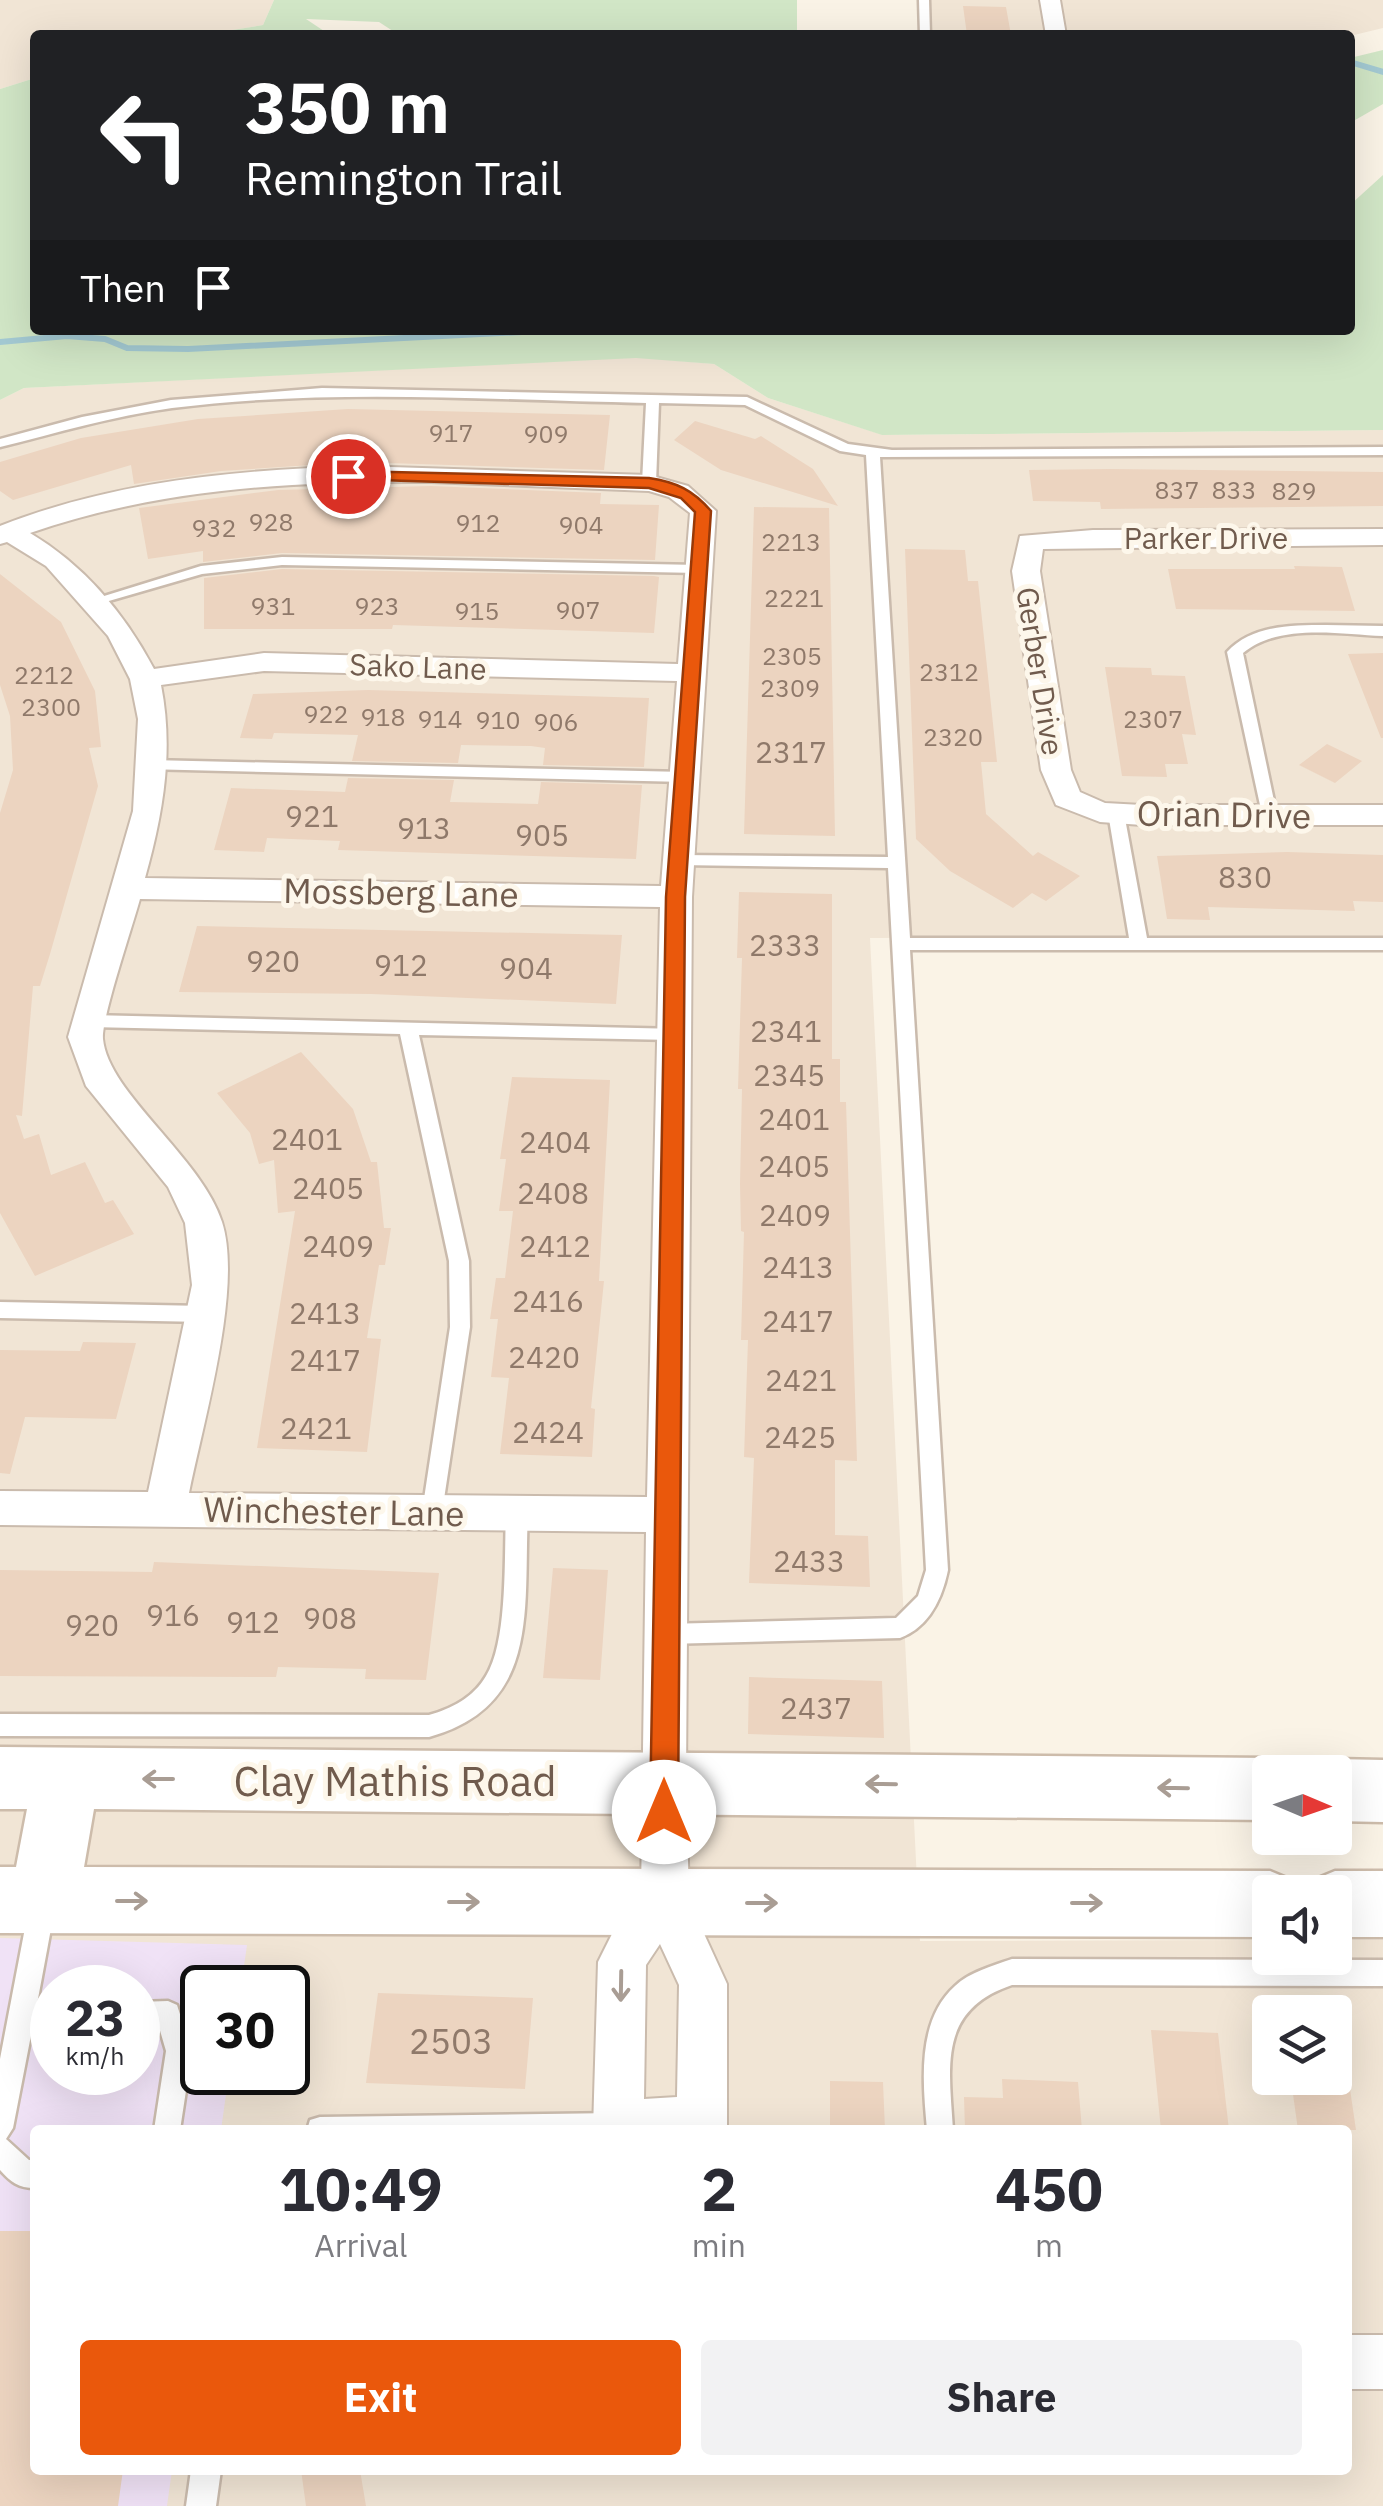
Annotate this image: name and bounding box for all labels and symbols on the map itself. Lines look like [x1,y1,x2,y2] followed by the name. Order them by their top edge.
[428,416,474,449] house number: 917
[523,417,569,450] house number: 909
[306,434,391,519] pin
[1154,473,1200,506] house number: 837
[1211,473,1257,506] house number: 833
[1271,474,1317,507] house number: 829
[248,505,294,538] house number: 928
[455,506,501,539] house number: 912
[558,508,604,541] house number: 904
[191,511,237,544] house number: 932
[1124,518,1288,557] street label: Parker Drive
[761,525,821,558] house number: 2213
[764,581,824,614] house number: 2221
[1008,584,1074,758] street label: Gerber Drive
[250,589,296,622] house number: 931
[354,589,400,622] house number: 923
[555,593,601,626] house number: 907
[454,594,500,627] house number: 915
[762,639,822,672] house number: 2305
[349,644,487,688] street label: Sako Lane
[919,655,979,688] house number: 2312
[14,658,74,691] house number: 2212
[760,671,820,704] house number: 2309
[21,690,81,723] house number: 2300
[303,697,349,730] house number: 922
[360,700,406,733] house number: 918
[417,702,463,735] house number: 914
[1123,702,1183,735] house number: 2307
[475,703,521,736] house number: 910
[533,705,579,738] house number: 906
[923,720,983,753] house number: 2320
[755,732,827,771] house number: 2317
[1136,789,1312,839] street label: Orian Drive
[285,796,339,835] house number: 921
[397,808,451,847] house number: 913
[515,815,569,854] house number: 905
[1218,857,1272,896] house number: 830
[283,867,519,917] street label: Mossberg Lane
[749,925,821,964] house number: 2333
[246,941,300,980] house number: 920
[374,945,428,984] house number: 912
[499,948,553,987] house number: 904
[750,1011,822,1050] house number: 2341
[753,1055,825,1094] house number: 2345
[758,1099,830,1138] house number: 2401
[271,1119,343,1158] house number: 2401
[519,1122,591,1161] house number: 2404
[758,1146,830,1185] house number: 2405
[292,1168,364,1207] house number: 2405
[517,1173,589,1212] house number: 2408
[759,1195,831,1234] house number: 2409
[302,1226,374,1265] house number: 2409
[519,1226,591,1265] house number: 2412
[762,1247,834,1286] house number: 2413
[512,1281,584,1320] house number: 2416
[289,1293,361,1332] house number: 2413
[762,1301,834,1340] house number: 2417
[508,1337,580,1376] house number: 2420
[289,1340,361,1379] house number: 2417
[765,1360,837,1399] house number: 2421
[280,1408,352,1447] house number: 2421
[512,1412,584,1451] house number: 2424
[764,1417,836,1456] house number: 2425
[203,1486,465,1536] street label: Winchester Lane
[773,1541,845,1580] house number: 2433
[146,1595,200,1634] house number: 916
[303,1598,357,1637] house number: 908
[226,1602,280,1641] house number: 912
[65,1605,119,1644] house number: 920
[780,1688,852,1727] house number: 2437
[233,1753,557,1808] street label: Clay Mathis Road
[1252,1755,1352,1855] north arrow
[612,1760,716,1864] position arrow
[142,1770,174,1788] one-way arrow
[866,1774,898,1794] one-way arrow
[1157,1778,1190,1798] one-way arrow
[116,1891,148,1910] one-way arrow
[446,1892,479,1912] one-way arrow
[746,1894,778,1912] one-way arrow
[1070,1894,1103,1912] one-way arrow
[180,1965,310,2095] speed limit sign: 30
[612,1969,630,2002] one-way arrow
[409,2018,493,2064] house number: 2503

